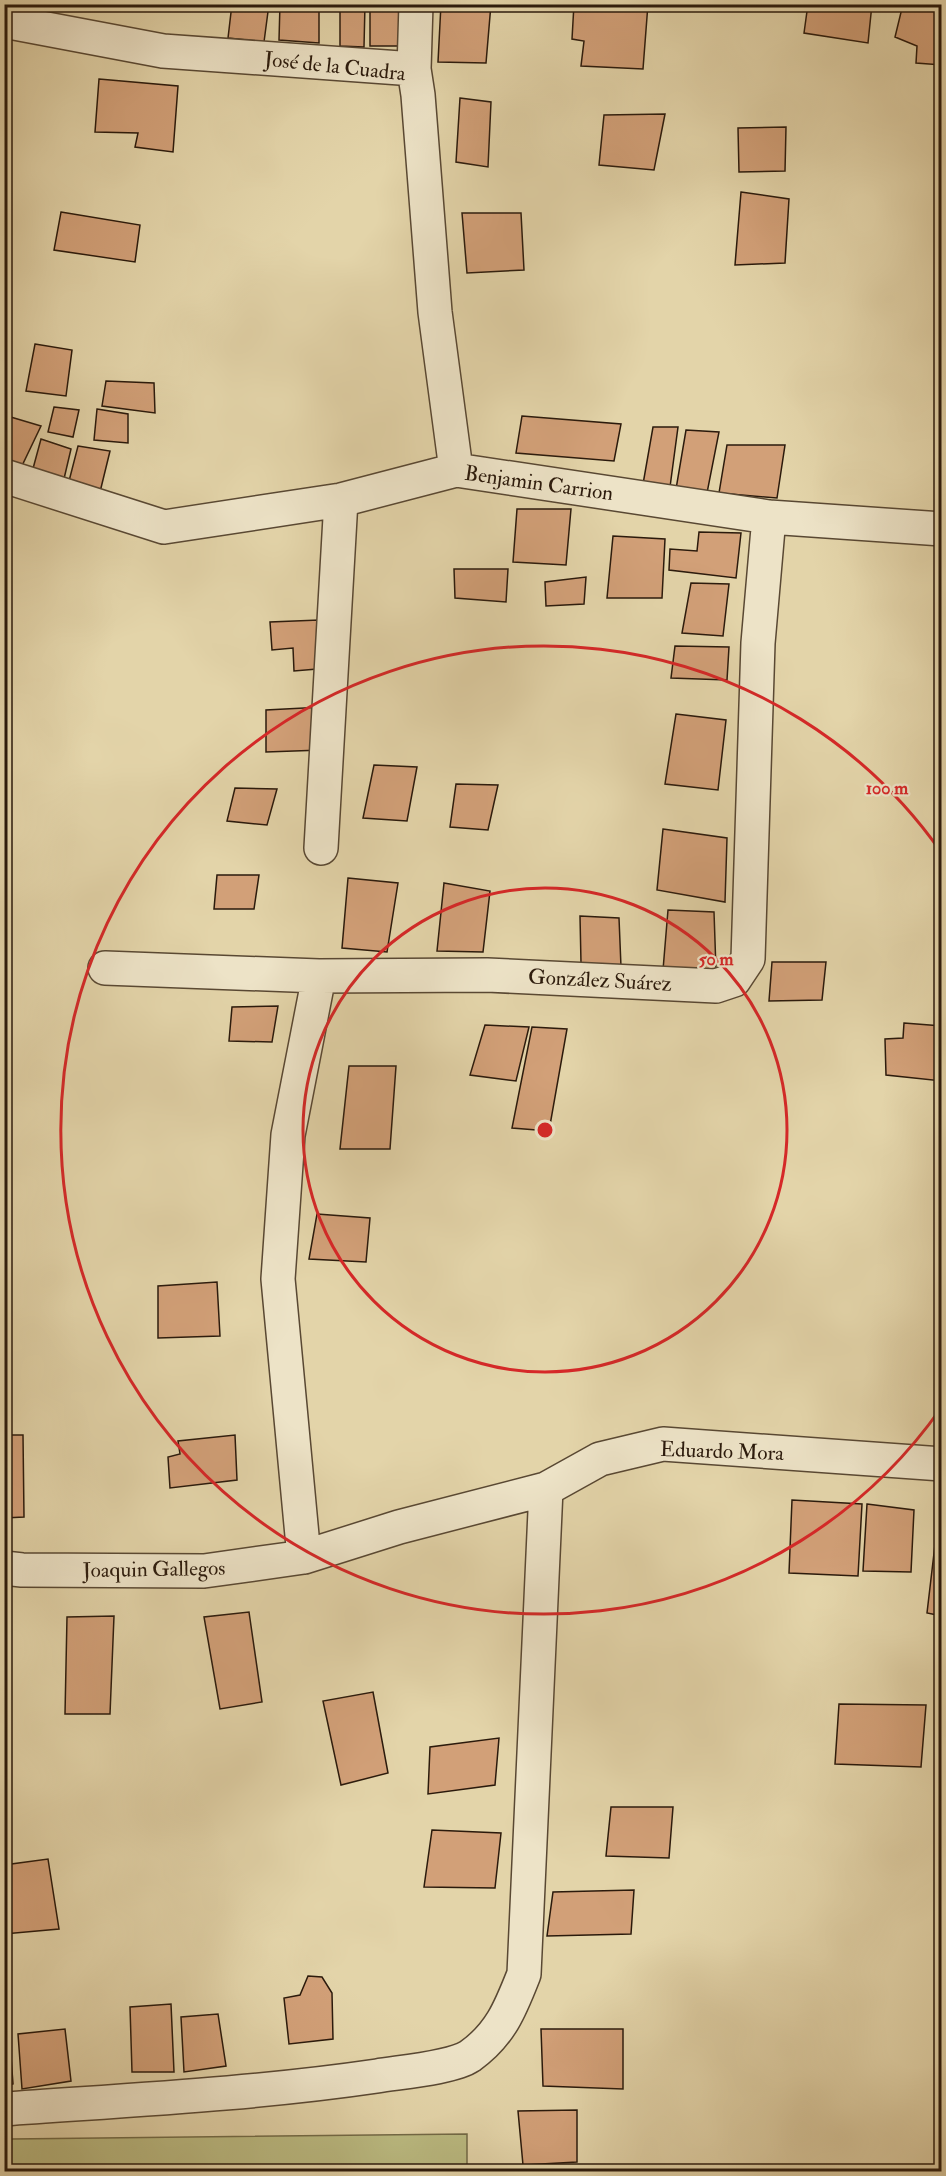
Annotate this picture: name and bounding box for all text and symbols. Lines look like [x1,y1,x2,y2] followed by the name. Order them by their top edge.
[262,46,407,87] street label: José de la Cuadra
[463,460,615,507] street label: Benjamin Carrion
[866,777,909,800] text: 100 m
[699,948,734,971] text: 50 m
[527,963,673,998] street label: González Suárez
[535,1120,555,1140] centre of rings
[660,1436,785,1467] street label: Eduardo Mora
[81,1555,226,1584] street label: Joaquin Gallegos

